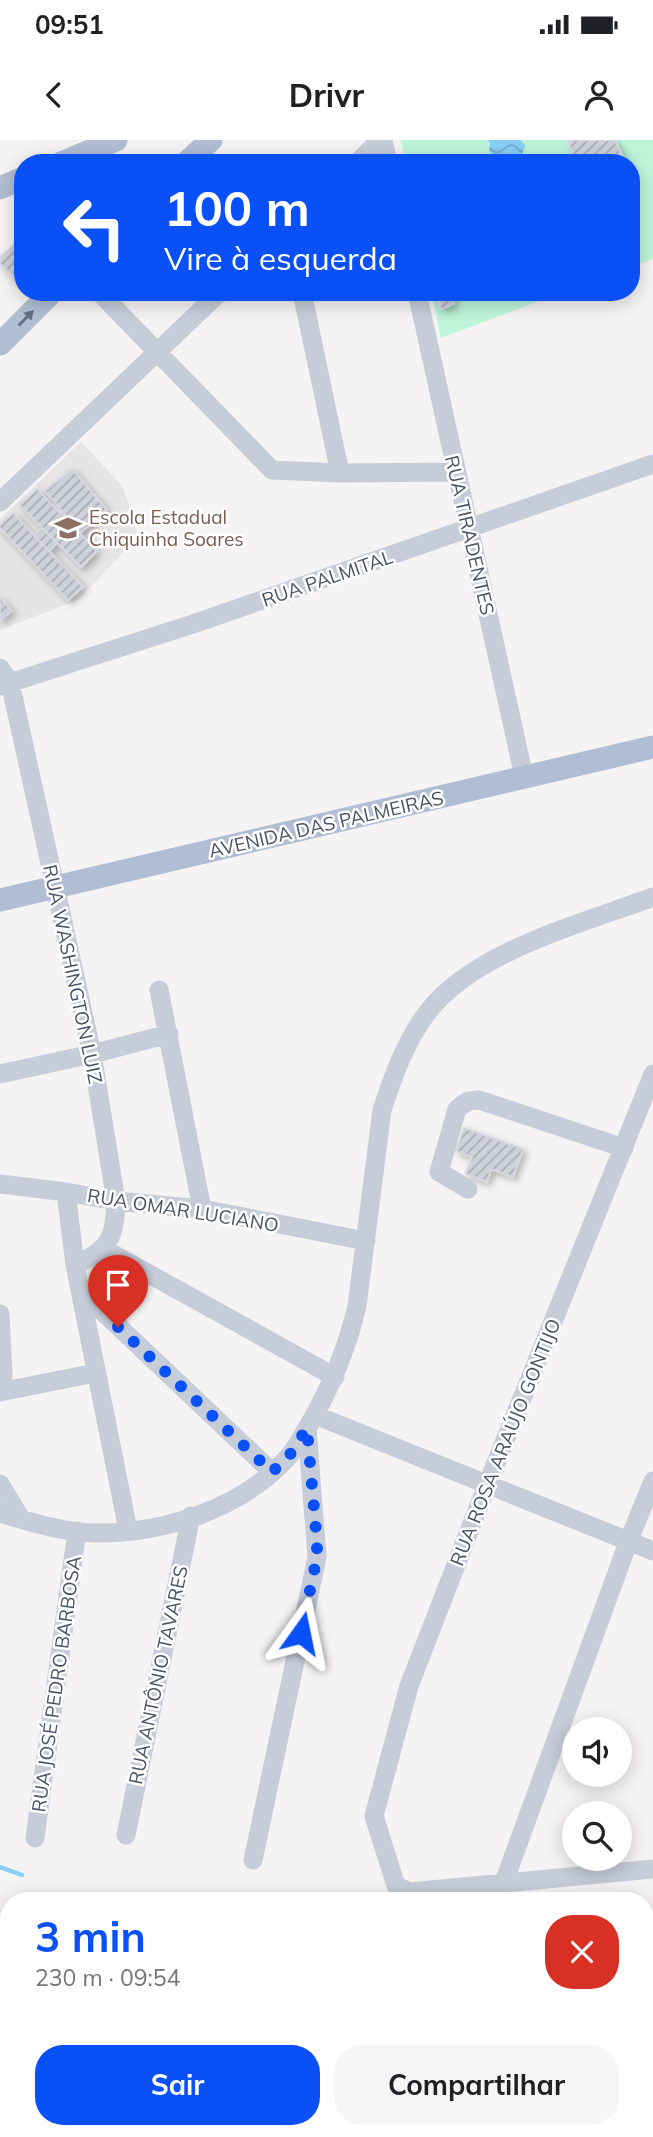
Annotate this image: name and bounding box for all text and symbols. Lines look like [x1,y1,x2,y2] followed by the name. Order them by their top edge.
[35,8,104,41] text: 09:51
[289,75,364,115] text: Drivr
[35,76,73,114] icon: back
[580,76,618,114] icon: person
[164,177,310,238] text: 100 m
[49,182,140,273] icon: left
[164,238,397,278] text: Vire à esquerda
[18,310,35,327] one-way arrow
[440,453,500,617] street label: RUA TIRADENTES
[89,505,244,551] place label: Escola Estadual Chiquinha Soares
[53,513,83,543] school or university icon: Escola Estadual Chiquinha Soares
[258,544,396,612] street label: RUA PALMITAL
[206,785,446,863] street label: AVENIDA DAS PALMEIRAS
[38,862,108,1086] street label: RUA WASHINGTON LUIZ
[86,1183,280,1237] street label: RUA OMAR LUCIANO
[88,1255,148,1327] pin
[99,1266,137,1304] icon: arrive
[444,1315,566,1569] street label: RUA ROSA ARAÚJO GONTIJO
[26,1554,86,1814] street label: RUA JOSÉ PEDRO BARBOSA
[123,1563,193,1787] street label: RUA ANTÔNIO TAVARES
[264,1596,338,1670] position arrow
[562,1717,632,1871] map controls
[562,1717,632,1787] button: sound
[562,1801,632,1871] button: search
[35,1910,146,1963] text: 3 min
[545,1915,619,1989] button: close
[35,1963,180,1992] text: 230 m · 09:54
[35,2045,320,2125] button: Sair
[334,2045,619,2125] button: Compartilhar

